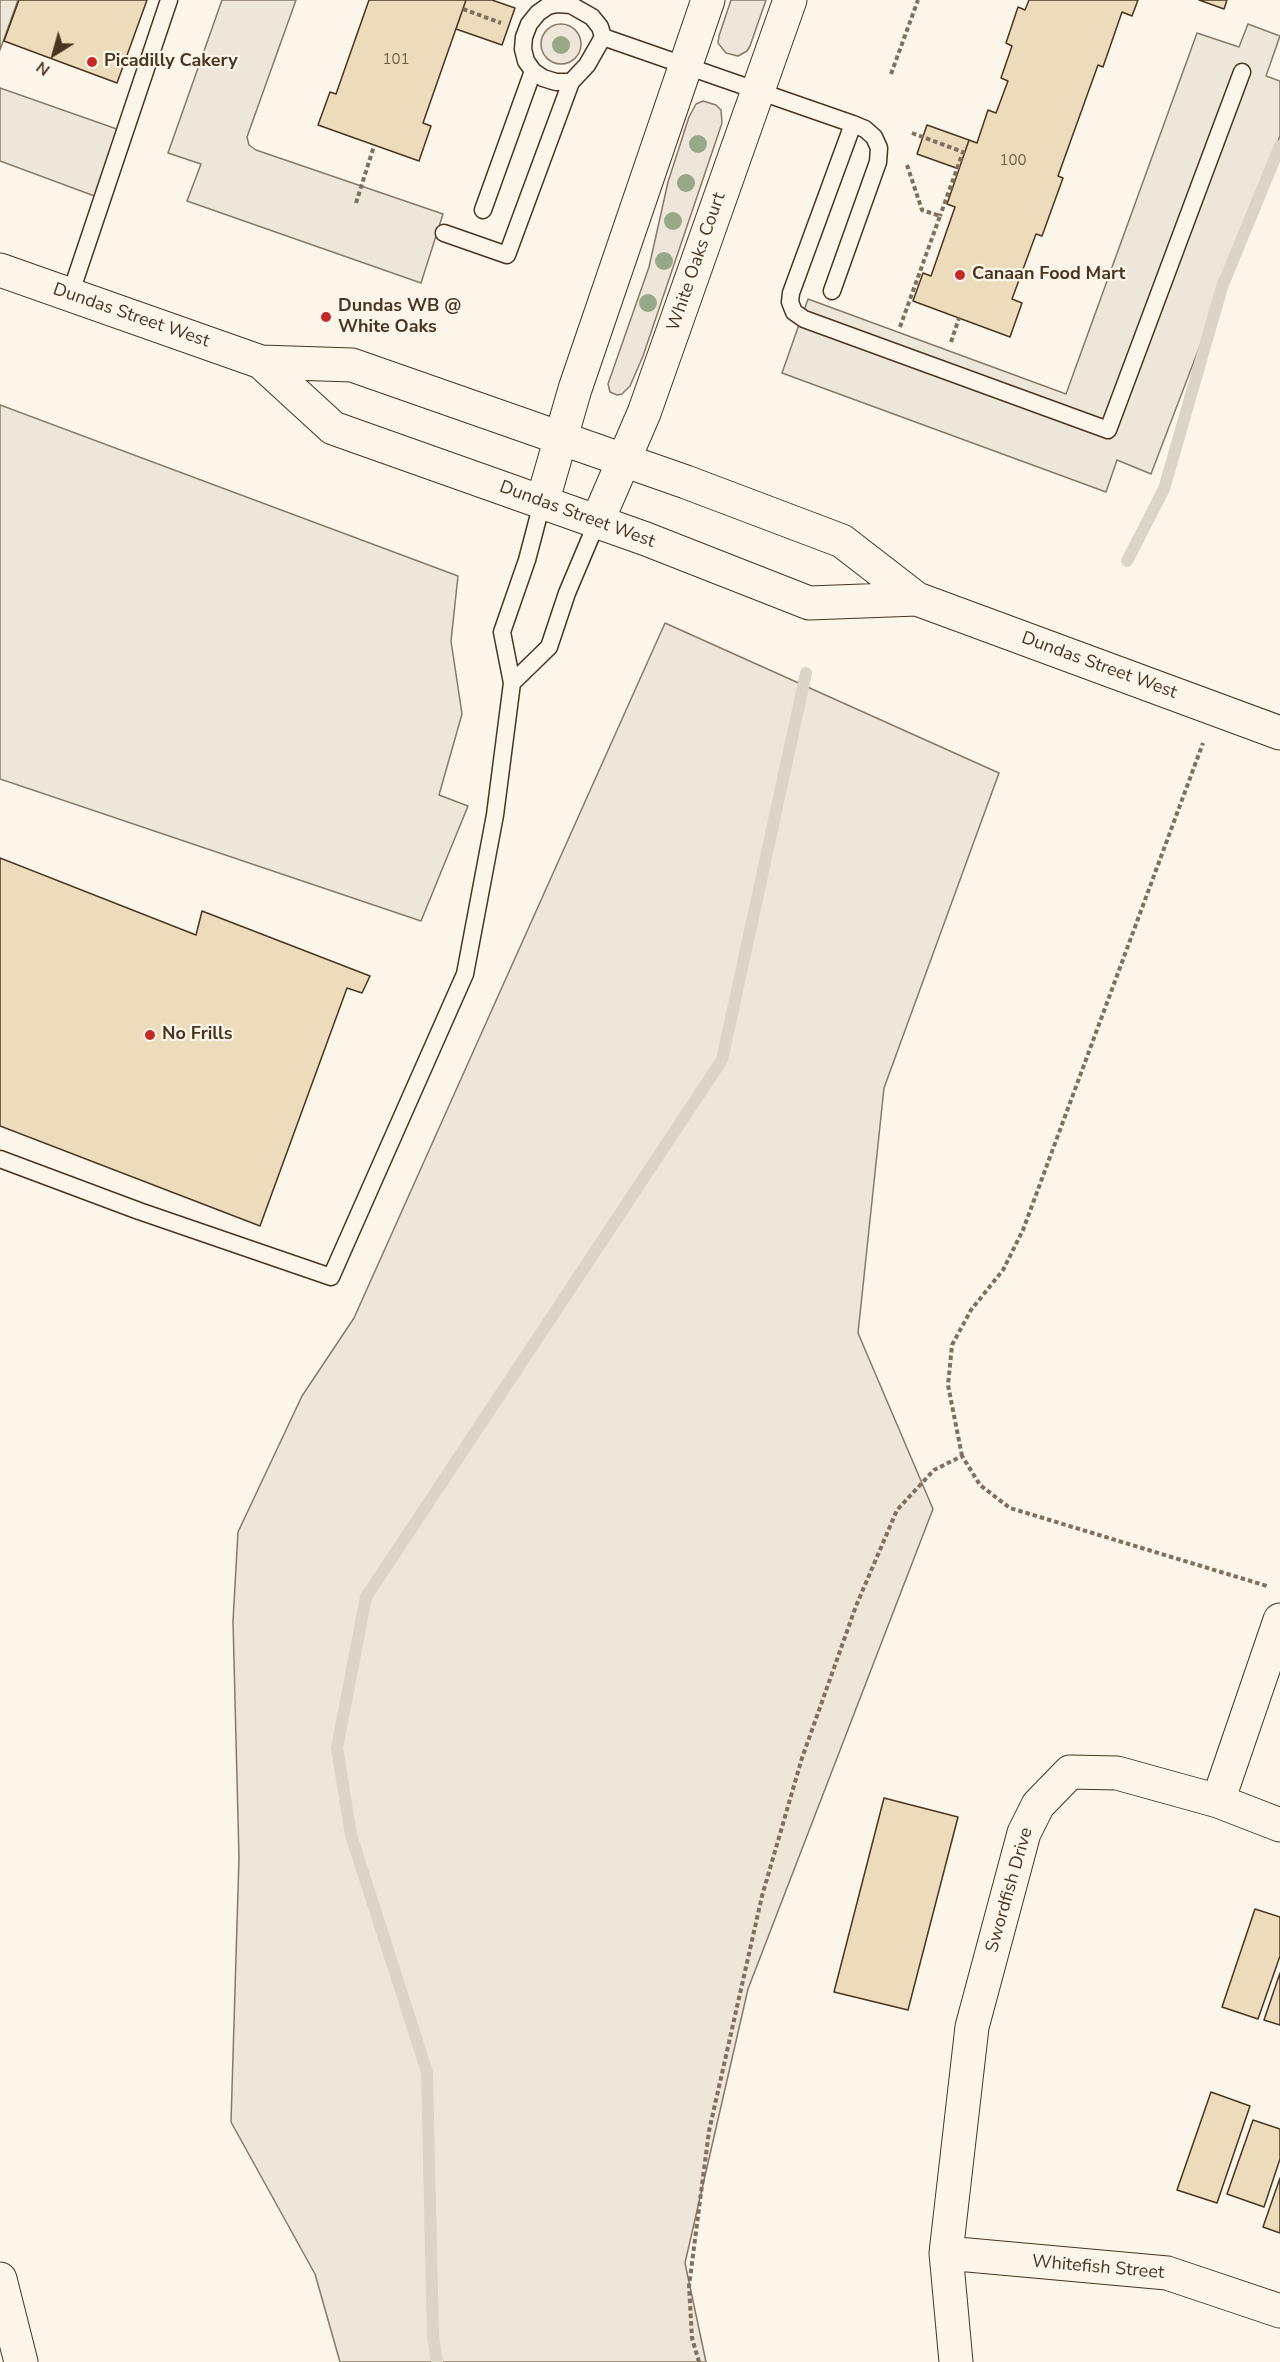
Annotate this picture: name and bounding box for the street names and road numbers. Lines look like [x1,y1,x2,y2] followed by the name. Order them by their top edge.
[663,190,731,334] street label: White Oaks Court
[50,279,212,353] street label: Dundas Street West
[496,477,658,553] street label: Dundas Street West
[1018,628,1180,704] street label: Dundas Street West
[982,1825,1038,1955] street label: Swordfish Drive
[1031,2251,1165,2285] street label: Whitefish Street

